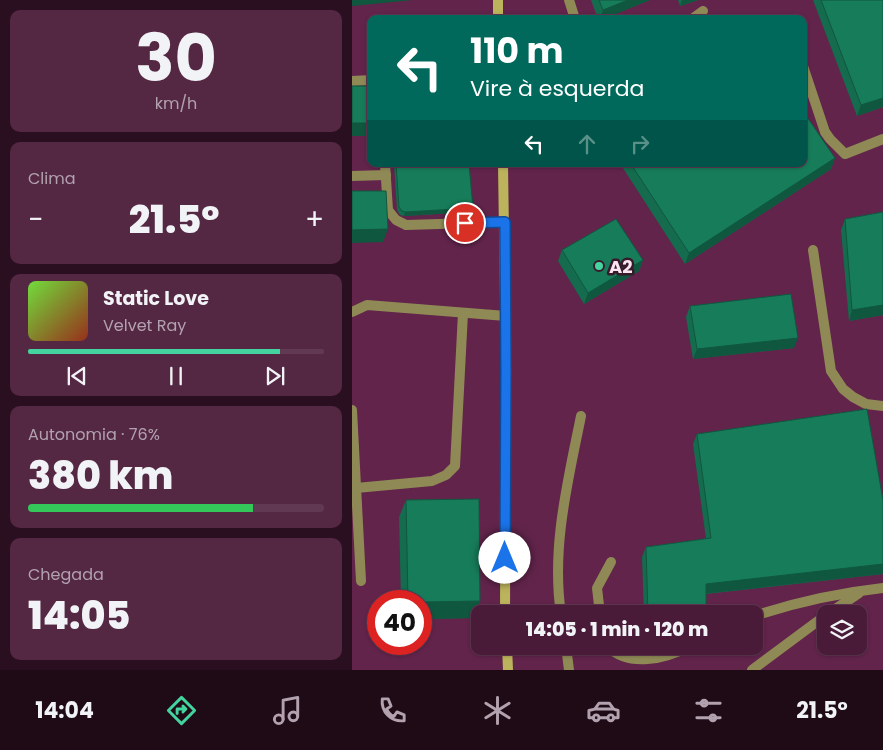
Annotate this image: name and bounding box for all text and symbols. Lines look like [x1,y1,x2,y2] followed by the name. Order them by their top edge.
[135,13,217,104] text: 30
[470,26,564,75] text: 110 m
[387,35,452,100] icon: left
[470,73,644,104] text: Vire à esquerda
[155,92,197,115] text: km/h
[520,130,548,158] icon: left
[573,130,601,158] icon: ahead
[626,130,654,158] icon: right
[28,167,76,190] text: Clima
[129,193,220,246] text: 21.5°
[28,200,43,239] text: −
[305,200,324,239] text: +
[444,202,486,244] pin
[451,209,479,237] icon: arrive
[609,254,633,279] place label: A2
[593,260,605,272] marker: A2
[103,285,209,312] text: Static Love
[103,314,186,337] text: Velvet Ray
[63,362,91,390] icon: previous
[162,362,190,390] icon: pause
[261,362,289,390] icon: next
[28,423,160,446] text: Autonomia · 76%
[28,449,173,502] text: 380 km
[478,531,530,583] position arrow
[28,563,104,586] text: Chegada
[28,589,130,642] text: 14:05
[367,590,432,655] speed limit sign: 40
[817,605,867,655] map controls
[817,605,867,655] button: layers
[526,616,708,643] text: 14:05 · 1 min · 120 m
[164,693,199,728] icon: directions
[270,693,305,728] icon: music
[375,693,410,728] icon: phone
[480,693,515,728] icon: climate
[586,693,621,728] icon: car
[691,693,726,728] icon: filters
[35,695,94,726] text: 14:04
[796,695,848,726] text: 21.5°

